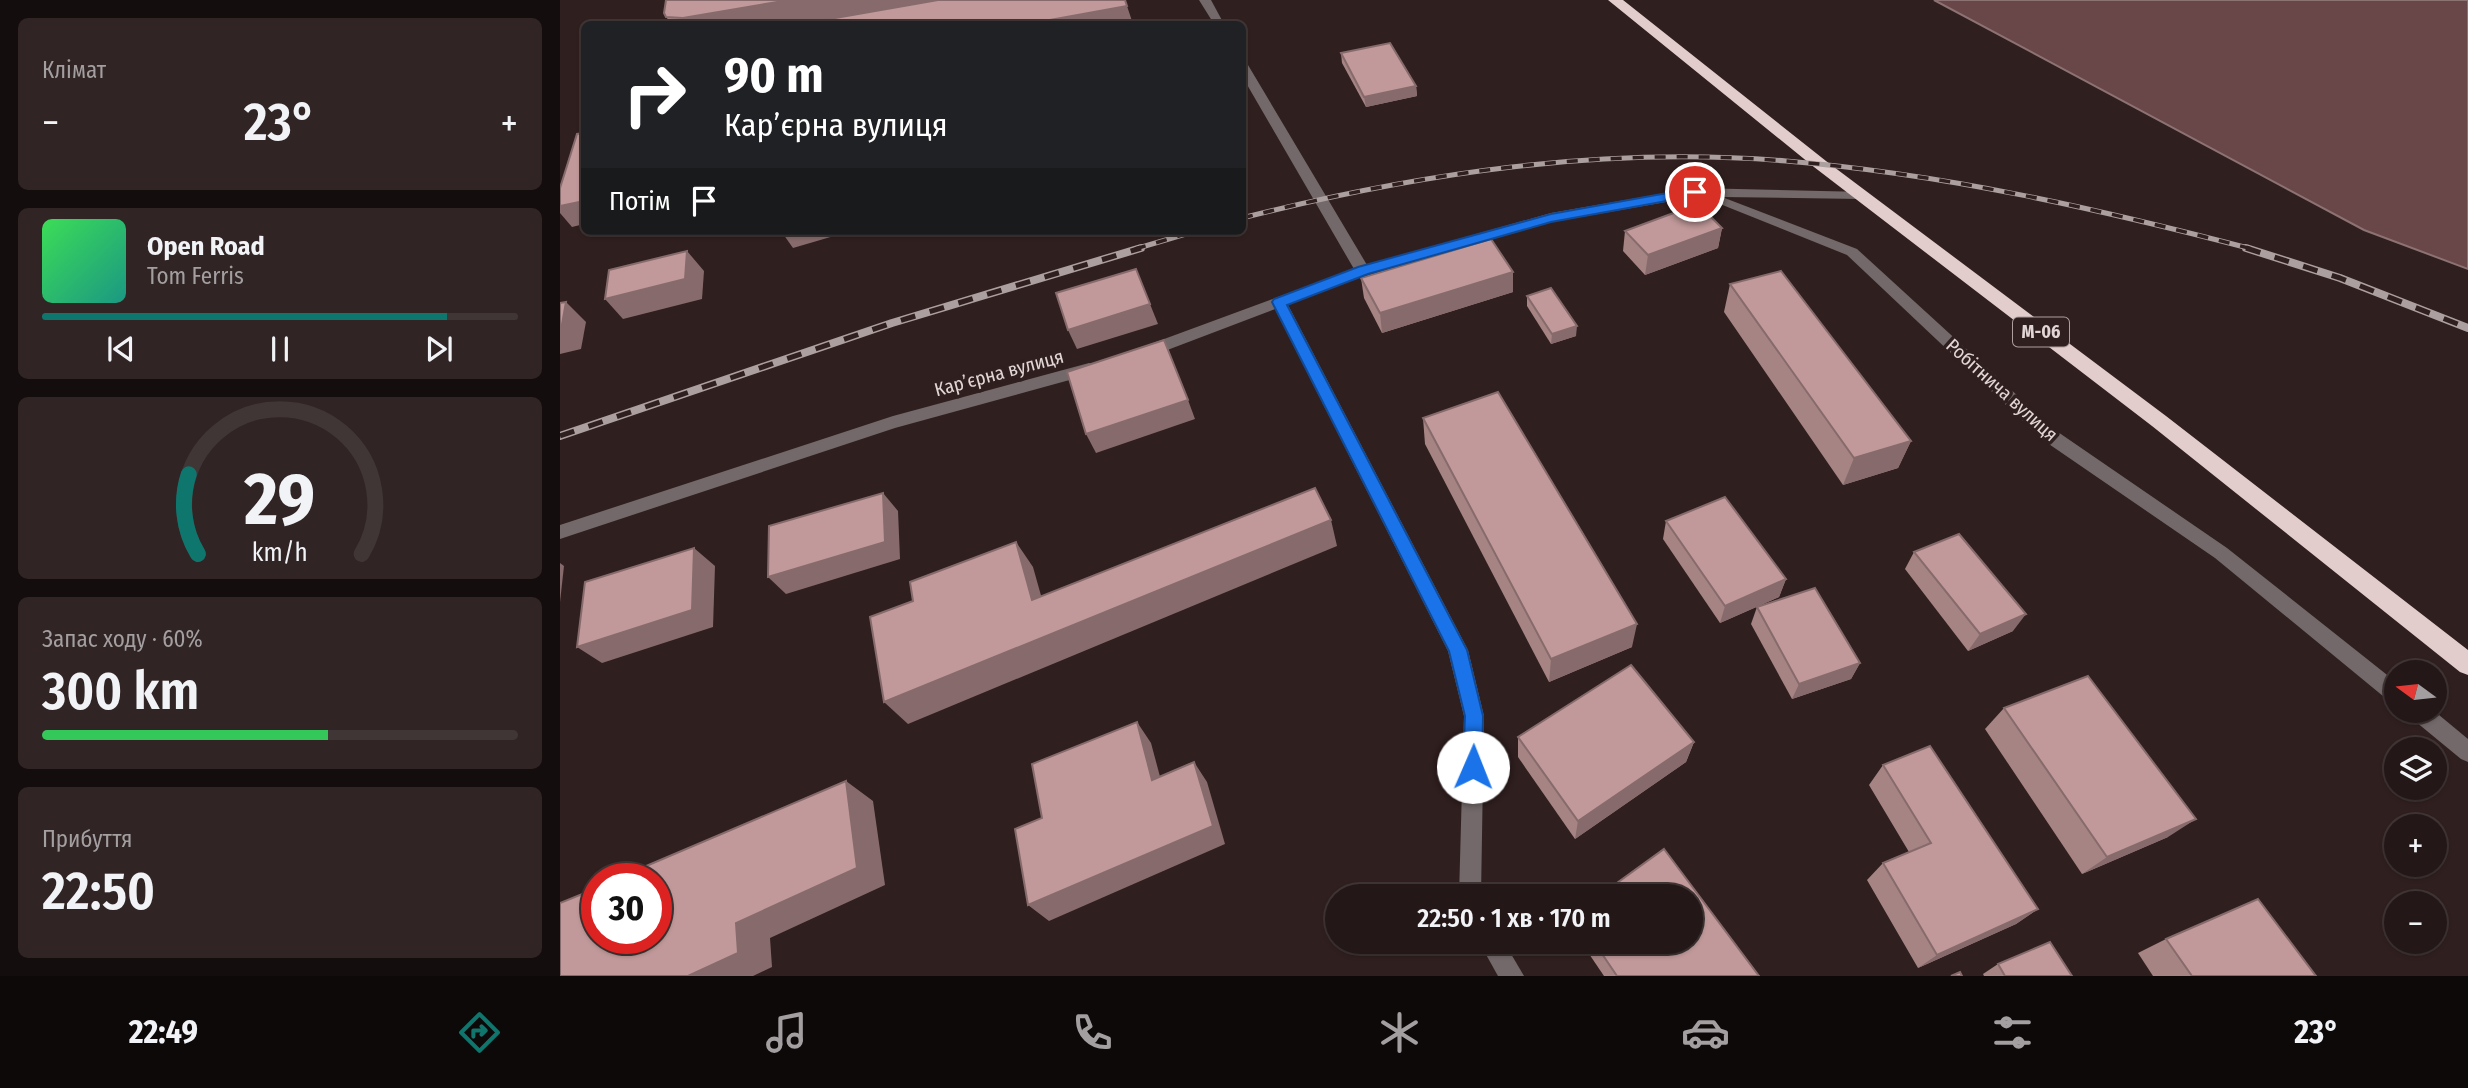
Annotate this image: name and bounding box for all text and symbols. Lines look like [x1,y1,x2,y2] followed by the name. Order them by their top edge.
[724,46,824,105] text: 90 m
[609,49,700,140] icon: right
[42,56,106,84] text: Клімат
[244,91,316,154] text: 23°
[42,100,59,146] text: −
[501,100,518,146] text: +
[724,106,948,144] text: Карʼєрна вулиця
[1665,162,1725,222] pin
[1676,173,1714,211] icon: arrive
[685,182,723,220] icon: arrive
[609,186,671,217] text: Потім
[147,231,265,262] text: Open Road
[147,262,244,290] text: Tom Ferris
[2013,318,2069,346] road number: М-06
[102,330,140,368] icon: previous
[261,330,299,368] icon: pause
[420,330,458,368] icon: next
[1941,334,2063,446] street label: Робітнича вулиця
[932,345,1066,401] street label: Карʼєрна вулиця
[244,456,315,543] text: 29
[252,538,308,568] text: km/h
[42,625,203,653] text: Запас ходу · 60%
[42,660,199,723] text: 300 km
[2384,660,2446,723] north arrow
[2384,660,2447,954] map controls
[1436,730,1510,804] position arrow
[2384,737,2447,800] button: layers
[2384,814,2447,877] button: +
[42,825,132,853] text: Прибуття
[42,860,155,923] text: 22:50
[581,863,672,954] speed limit sign: 30
[2384,891,2447,954] button: −
[1417,903,1611,934] text: 22:50 · 1 хв · 170 m
[455,1008,504,1057] icon: directions
[762,1008,811,1057] icon: music
[1068,1008,1117,1057] icon: phone
[1375,1008,1424,1057] icon: climate
[1681,1008,1730,1057] icon: car
[1988,1008,2037,1057] icon: filters
[129,1013,198,1051] text: 22:49
[2294,1013,2339,1051] text: 23°

